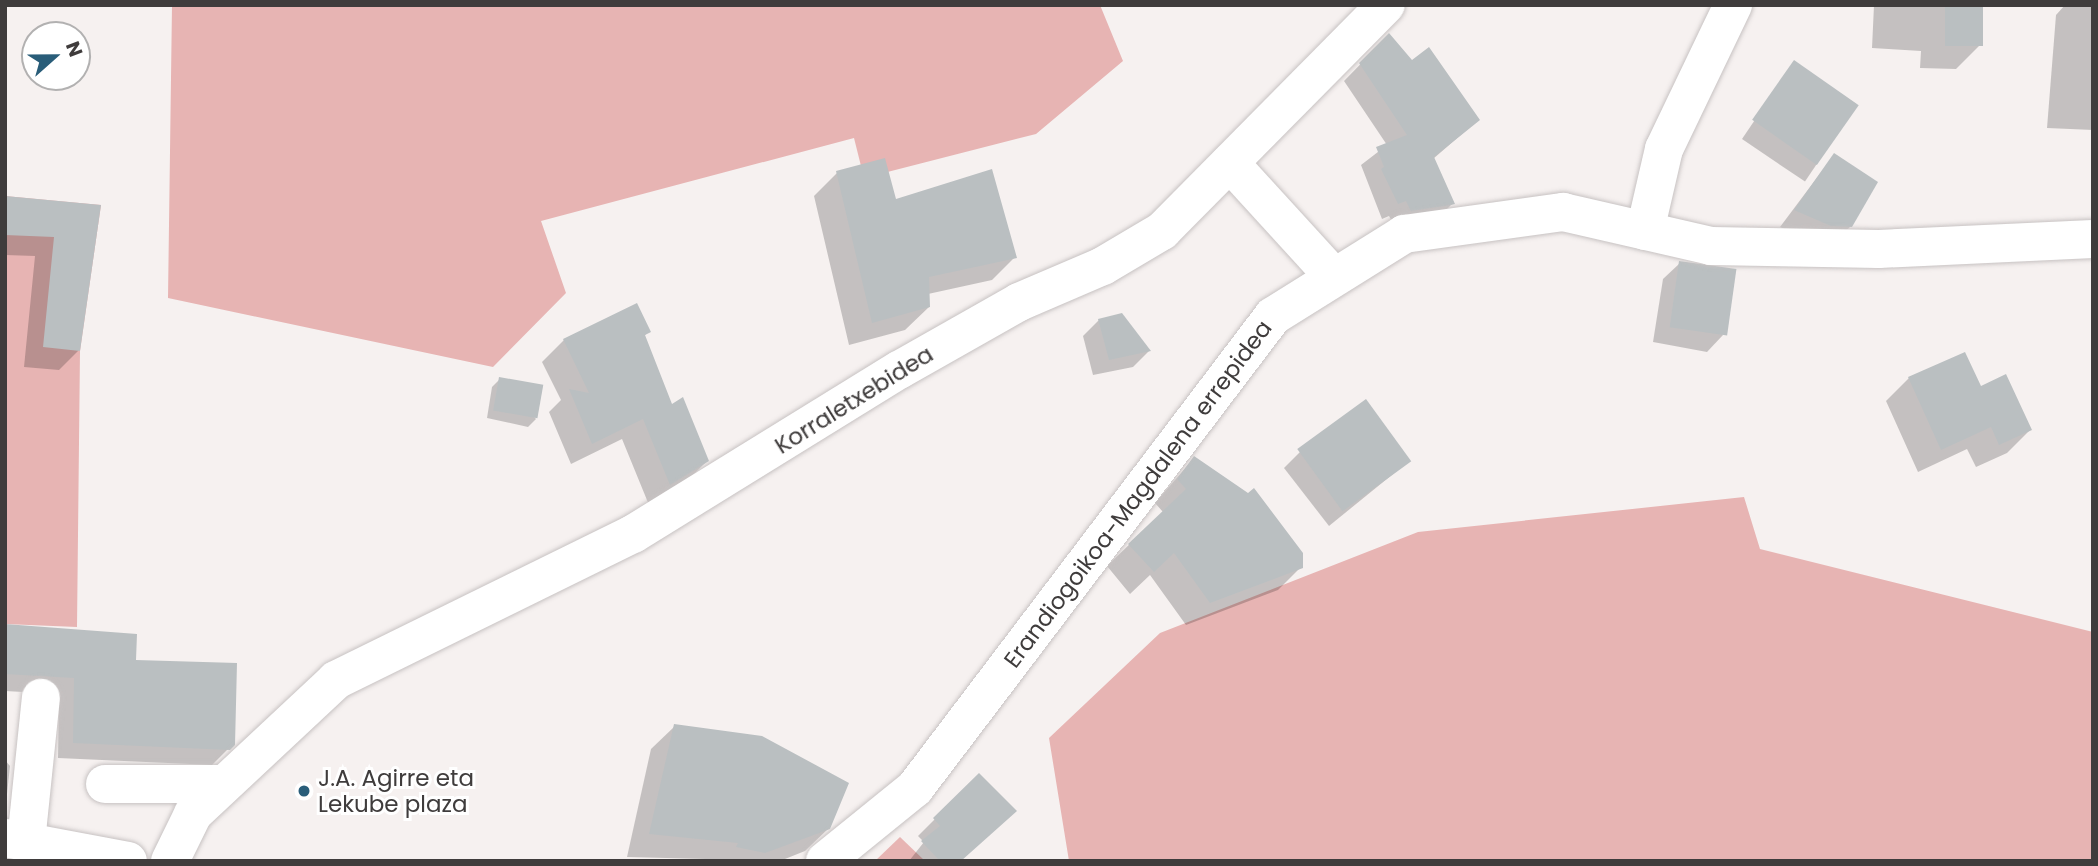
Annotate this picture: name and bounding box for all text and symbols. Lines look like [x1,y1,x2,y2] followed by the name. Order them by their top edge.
[21,21,91,91] north arrow
[59,37,89,61] text: N
[998,315,1278,673] street label: Erandiogoikoa-Magdalena errepidea
[770,340,938,460] street label: Korraletxebidea
[318,764,474,818] place label: J.A. Agirre eta Lekube plaza
[296,783,312,799] marker: J.A. Agirre eta Lekube plaza

